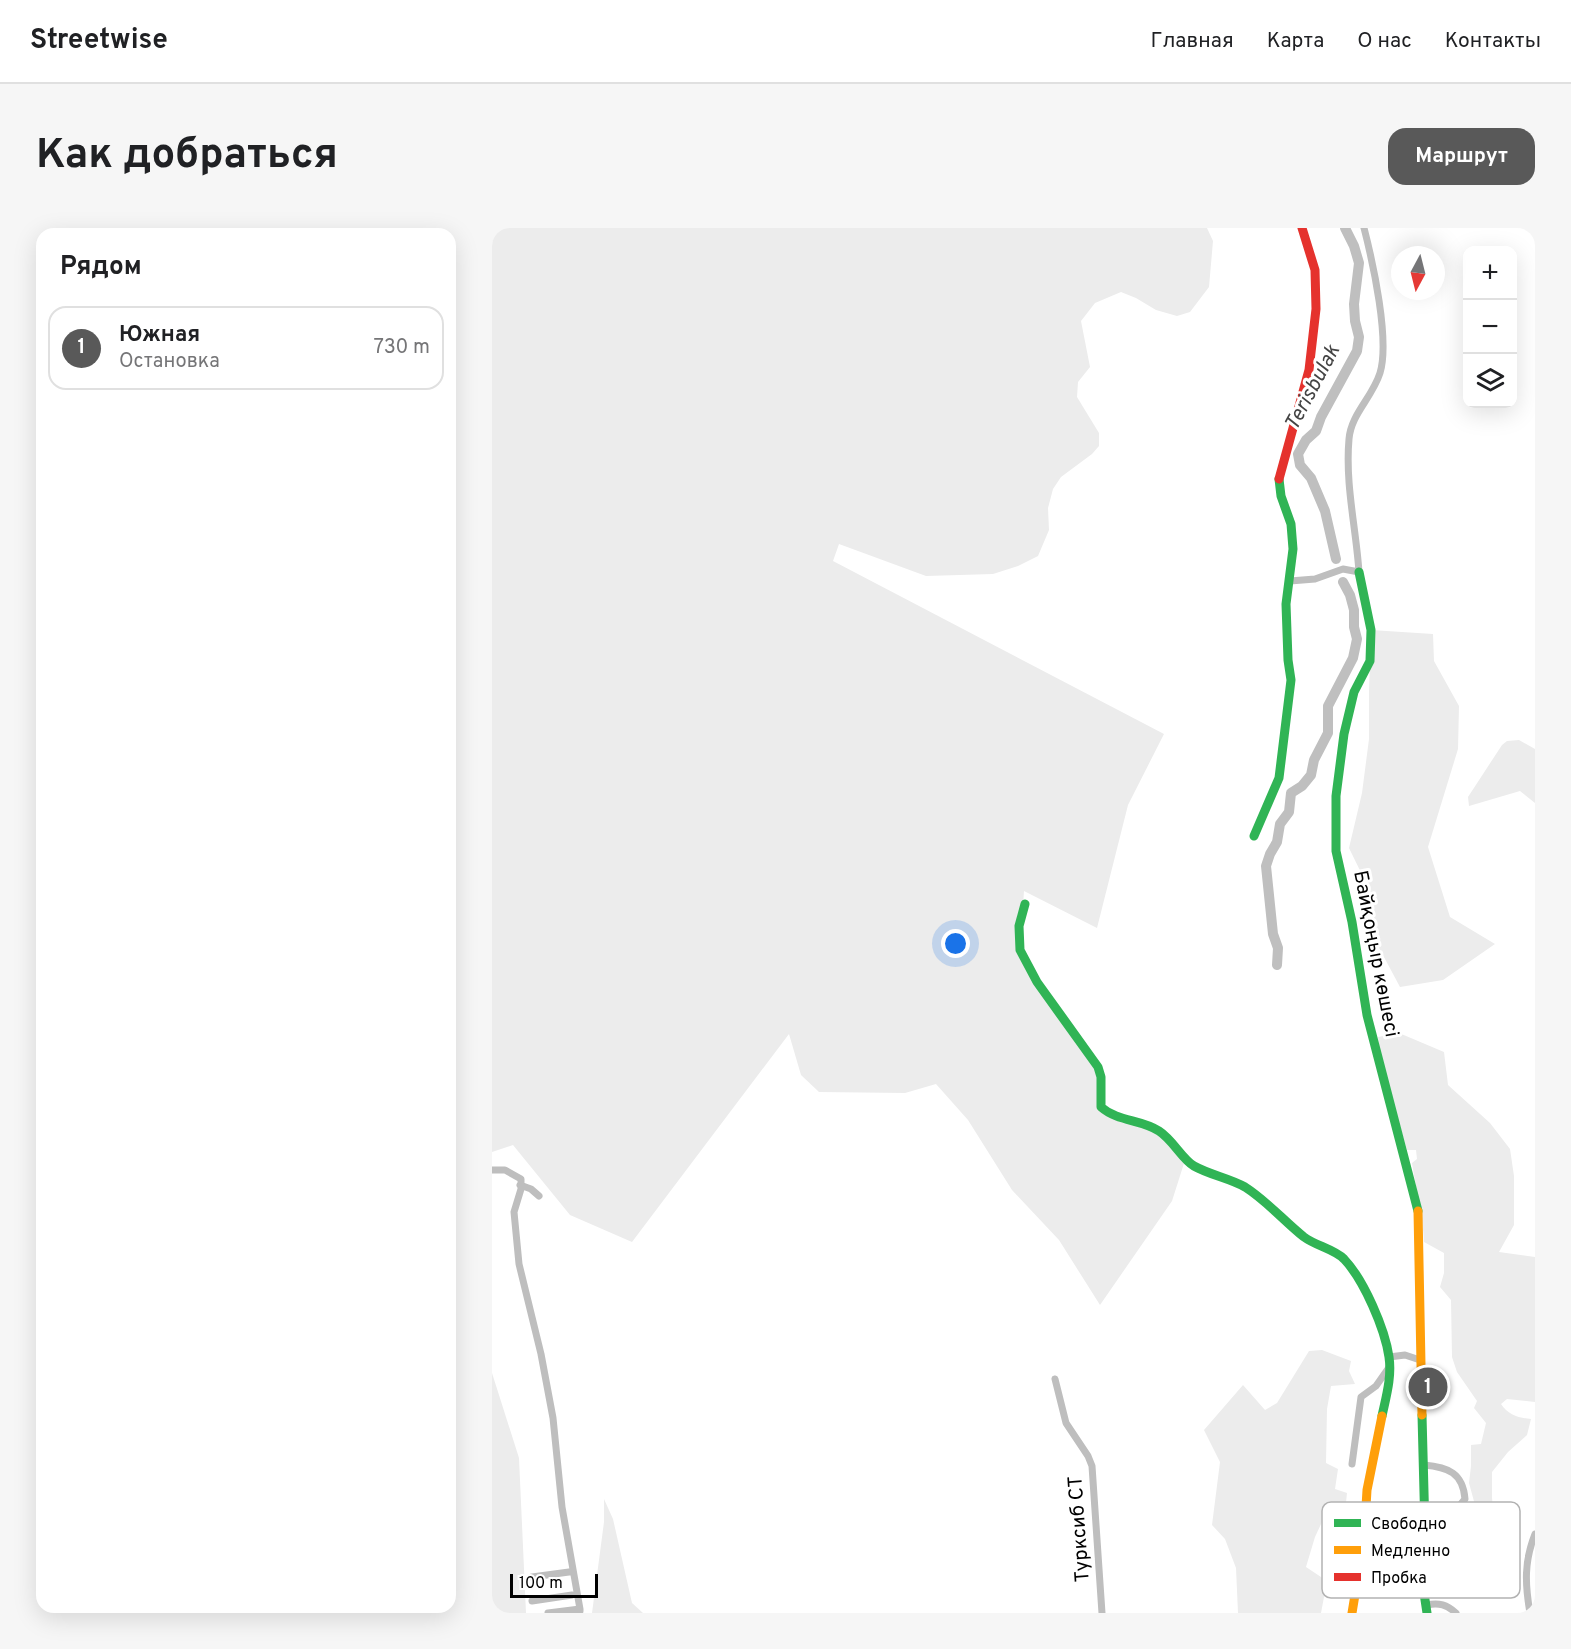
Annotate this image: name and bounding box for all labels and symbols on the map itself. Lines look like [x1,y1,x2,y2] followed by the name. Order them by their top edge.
[1391,246,1445,300] north arrow
[1279,340,1347,435] water label: Terisbulak
[1346,868,1404,1040] street label: Байқоңыр көшесі
[941,929,970,958] your location
[1408,1364,1448,1410] pin: 1
[1063,1475,1097,1583] street label: Турксиб СТ
[1322,1502,1520,1598] legend
[1371,1515,1447,1535] text: Свободно
[1371,1542,1450,1562] text: Медленно
[1371,1569,1427,1589] text: Пробка
[510,1571,598,1598] scale bar

